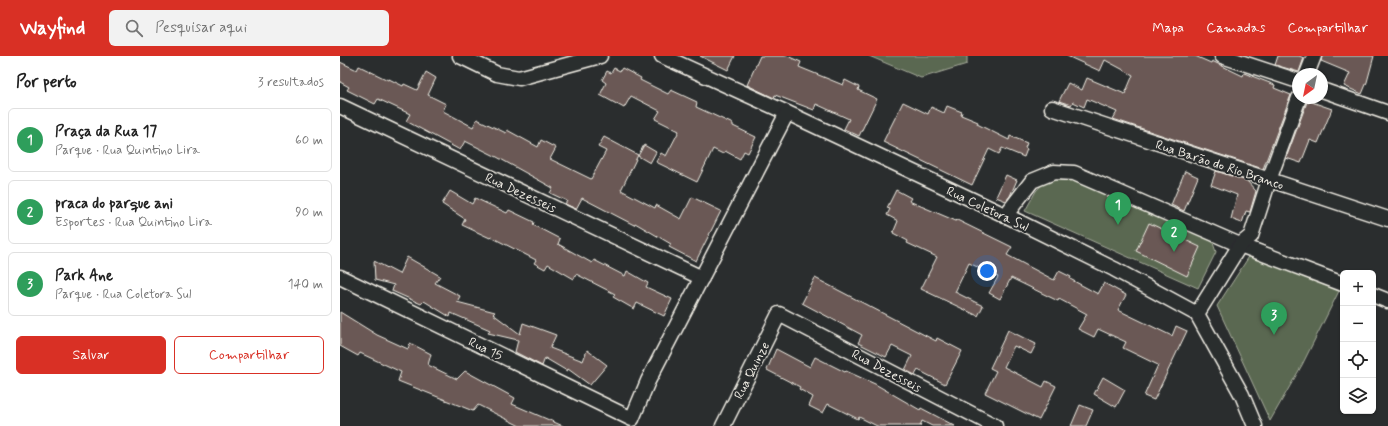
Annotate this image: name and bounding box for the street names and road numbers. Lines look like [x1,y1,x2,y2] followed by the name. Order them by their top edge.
[1153,137,1286,194] street label: Rua Barão do Rio Branco
[482,169,559,217] street label: Rua Dezesseis
[943,183,1032,236] street label: Rua Coletora Sul
[465,334,505,365] street label: Rua 15
[731,339,774,402] street label: Rua Quinze
[848,346,924,397] street label: Rua Dezesseis

